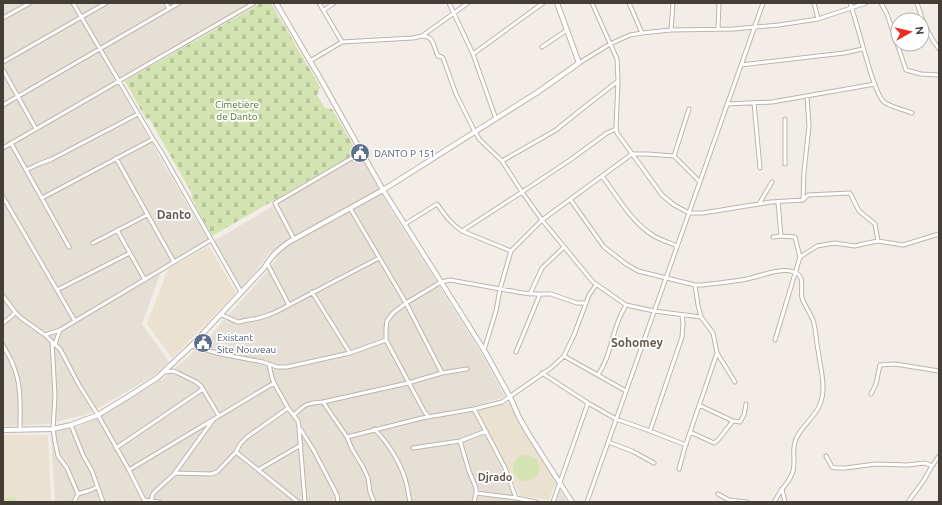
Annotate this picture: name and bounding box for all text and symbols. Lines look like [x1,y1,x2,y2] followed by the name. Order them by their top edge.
[890,12,930,52] north arrow
[913,26,926,36] text: N
[215,99,259,122] park label: Cimetière de Danto
[349,142,371,164] public building icon: DANTO P 151
[374,148,435,159] place label: DANTO P 151
[157,208,191,221] district label: Danto
[192,332,214,354] public building icon: Existant Site Nouveau
[217,332,276,355] place label: Existant Site Nouveau
[611,336,664,349] district label: Sohomey
[478,471,513,483] district label: Djrado

